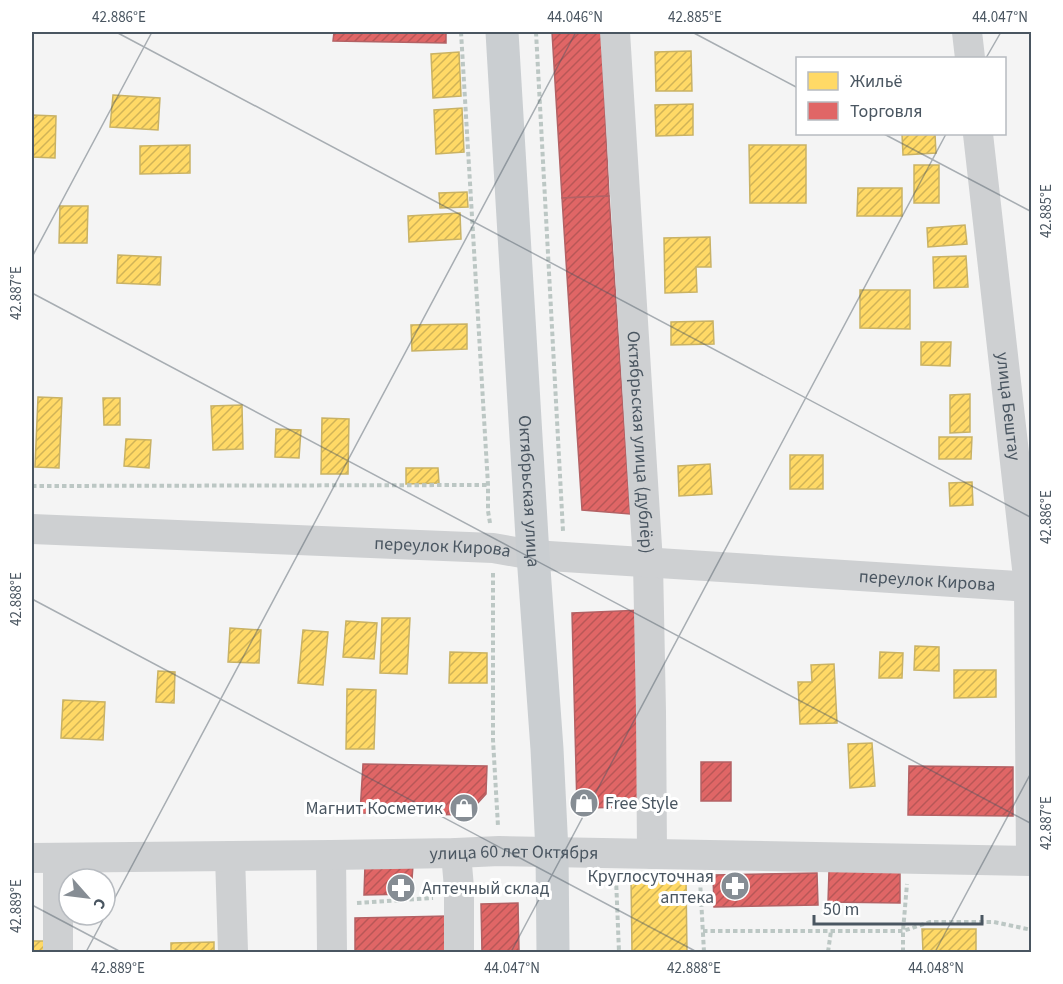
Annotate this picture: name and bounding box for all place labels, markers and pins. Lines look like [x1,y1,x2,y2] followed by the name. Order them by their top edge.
[568,787,600,819] shop icon: Free Style
[605,791,678,816] place label: Free Style
[448,792,480,824] shop icon: Магнит Косметик
[306,796,443,821] place label: Магнит Косметик
[587,864,714,910] place label: Круглосуточная аптека
[719,870,751,902] pharmacy icon: Круглосуточная аптека
[385,872,417,904] pharmacy icon: Аптечный склад
[422,876,550,901] place label: Аптечный склад

